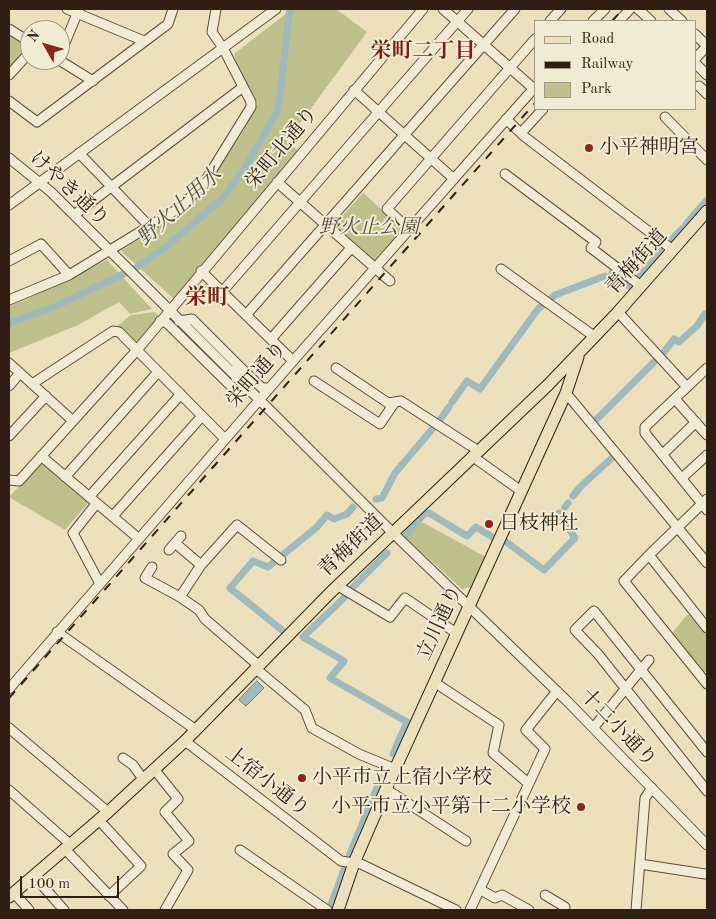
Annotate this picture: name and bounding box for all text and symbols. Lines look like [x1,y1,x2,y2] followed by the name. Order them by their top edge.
[20,20,70,70] north arrow
[534,20,696,110] legend
[25,28,43,45] text: N
[581,32,614,47] text: Road
[371,38,475,64] district label: 栄町二丁目
[581,57,634,72] text: Railway
[581,82,612,97] text: Park
[241,102,323,194] street label: 栄町北通り
[599,136,699,160] place label: 小平神明宮
[583,142,595,154] marker: 小平神明宮
[24,146,114,232] street label: けやき通り
[133,163,227,251] water label: 野火止用水
[319,216,419,240] park label: 野火止公園
[601,224,673,300] street label: 青梅街道
[185,285,229,311] district label: 栄町
[222,337,292,413] street label: 栄町通り
[314,510,388,582] street label: 青梅街道
[499,512,579,536] place label: 日枝神社
[483,518,495,530] marker: 日枝神社
[412,582,468,664] street label: 立川通り
[575,684,661,772] street label: 十二小通り
[220,742,314,822] street label: 上宿小通り
[312,766,492,790] place label: 小平市立上宿小学校
[296,772,308,784] marker: 小平市立上宿小学校
[331,795,571,819] place label: 小平市立小平第十二小学校
[575,801,587,813] marker: 小平市立小平第十二小学校
[22,866,121,898] scale bar
[28,877,70,892] text: 100 m

